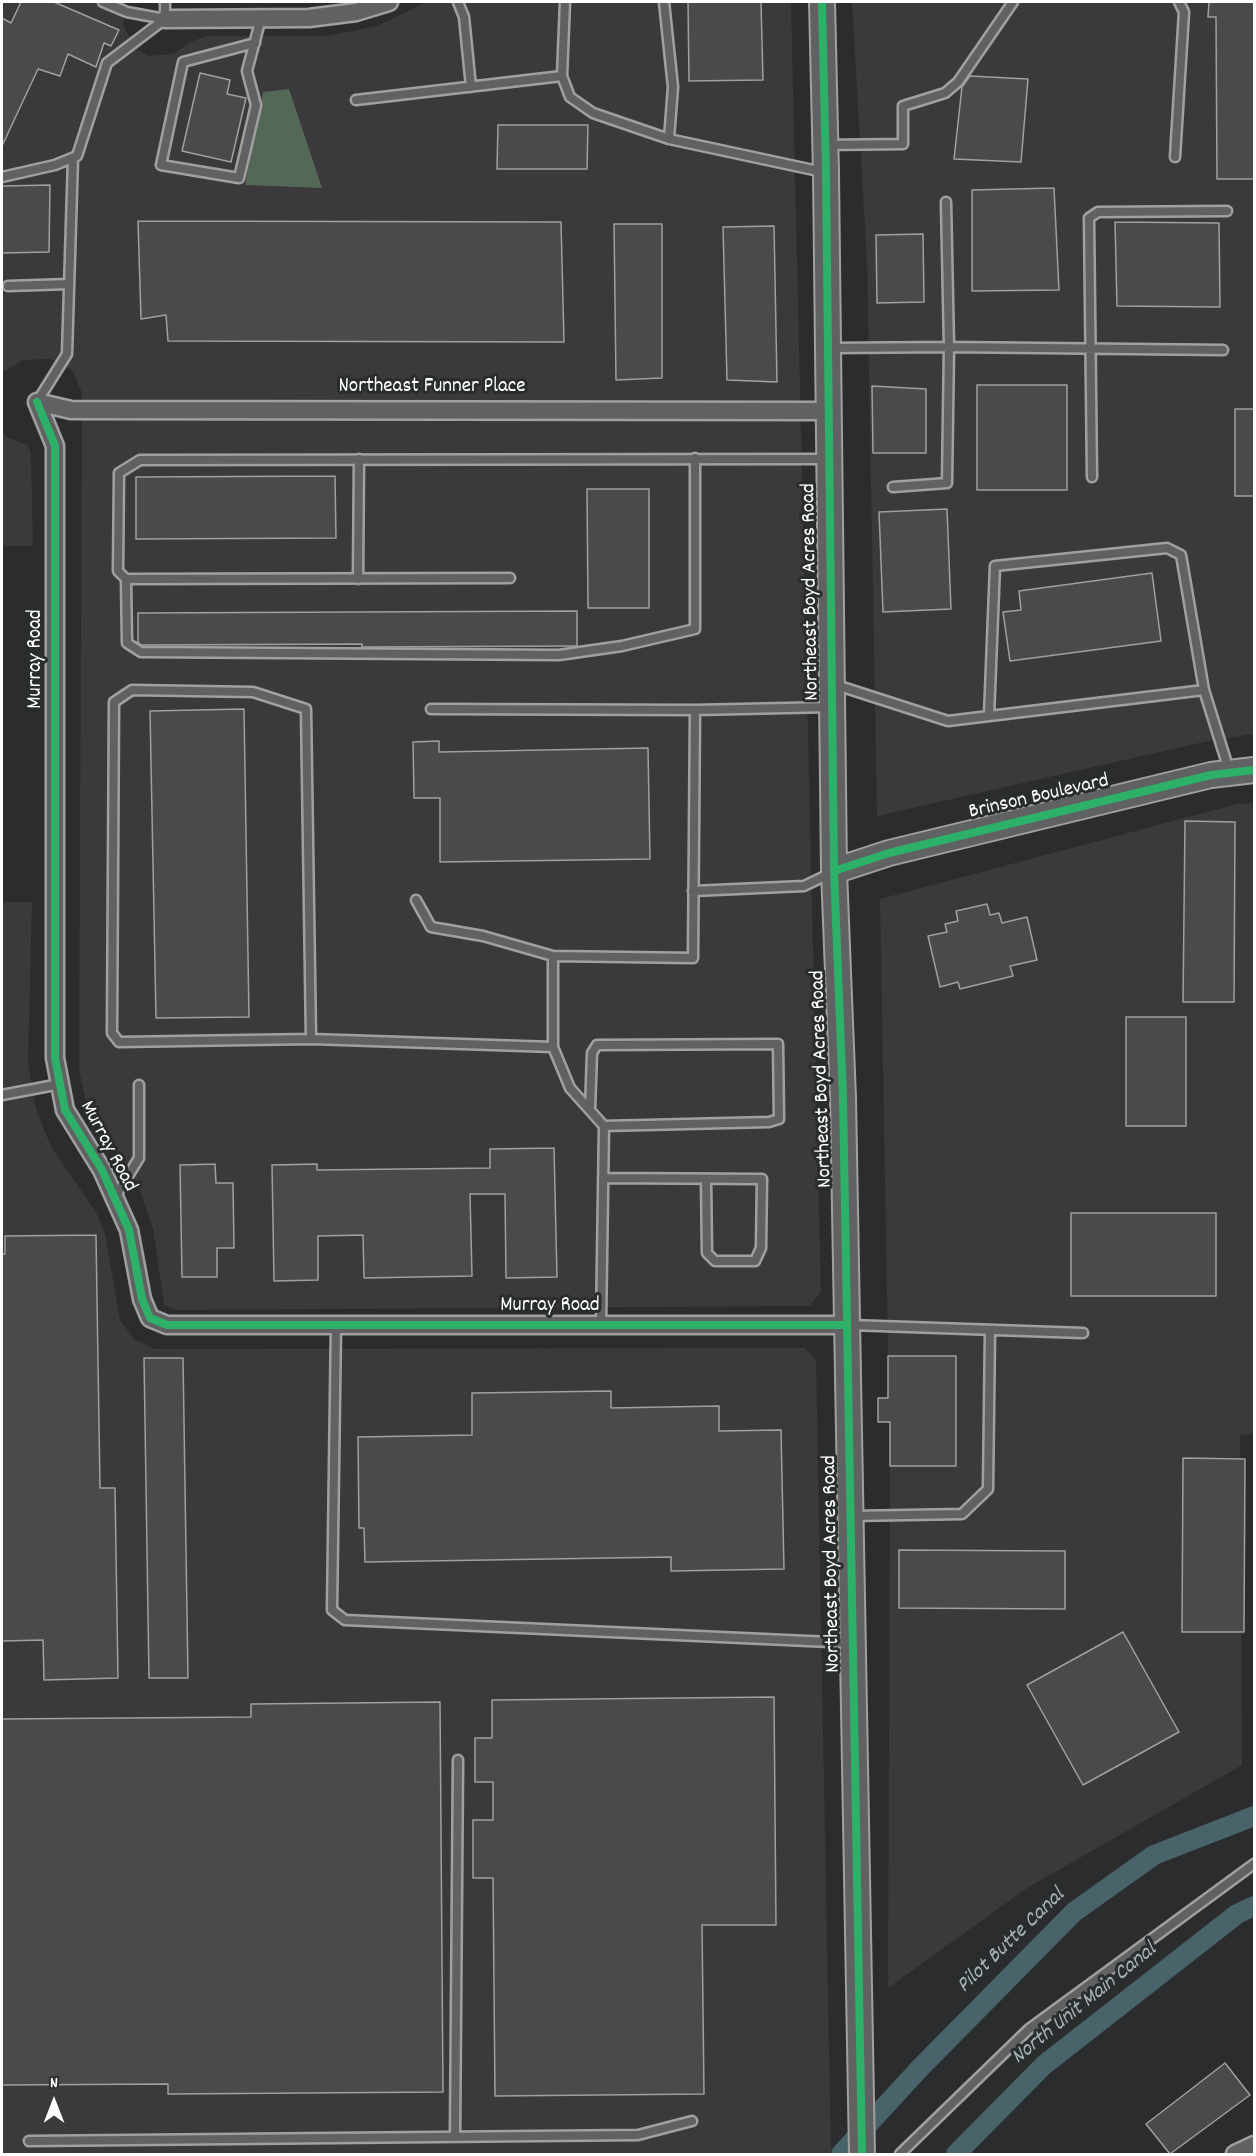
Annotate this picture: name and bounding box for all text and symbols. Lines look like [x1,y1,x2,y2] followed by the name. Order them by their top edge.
[338,375,526,401] street label: Northeast Funner Place
[798,483,826,701] street label: Northeast Boyd Acres Road
[24,609,50,709] street label: Murray Road
[967,770,1111,826] street label: Brinson Boulevard
[807,970,839,1188] street label: Northeast Boyd Acres Road
[73,1097,141,1197] street label: Murray Road
[500,1294,600,1320] street label: Murray Road
[819,1455,847,1673] street label: Northeast Boyd Acres Road
[952,1884,1072,2000] water label: Pilot Butte Canal
[1007,1938,1163,2072] water label: North Unit Main Canal
[24,2072,84,2132] north arrow
[50,2072,58,2095] text: N

